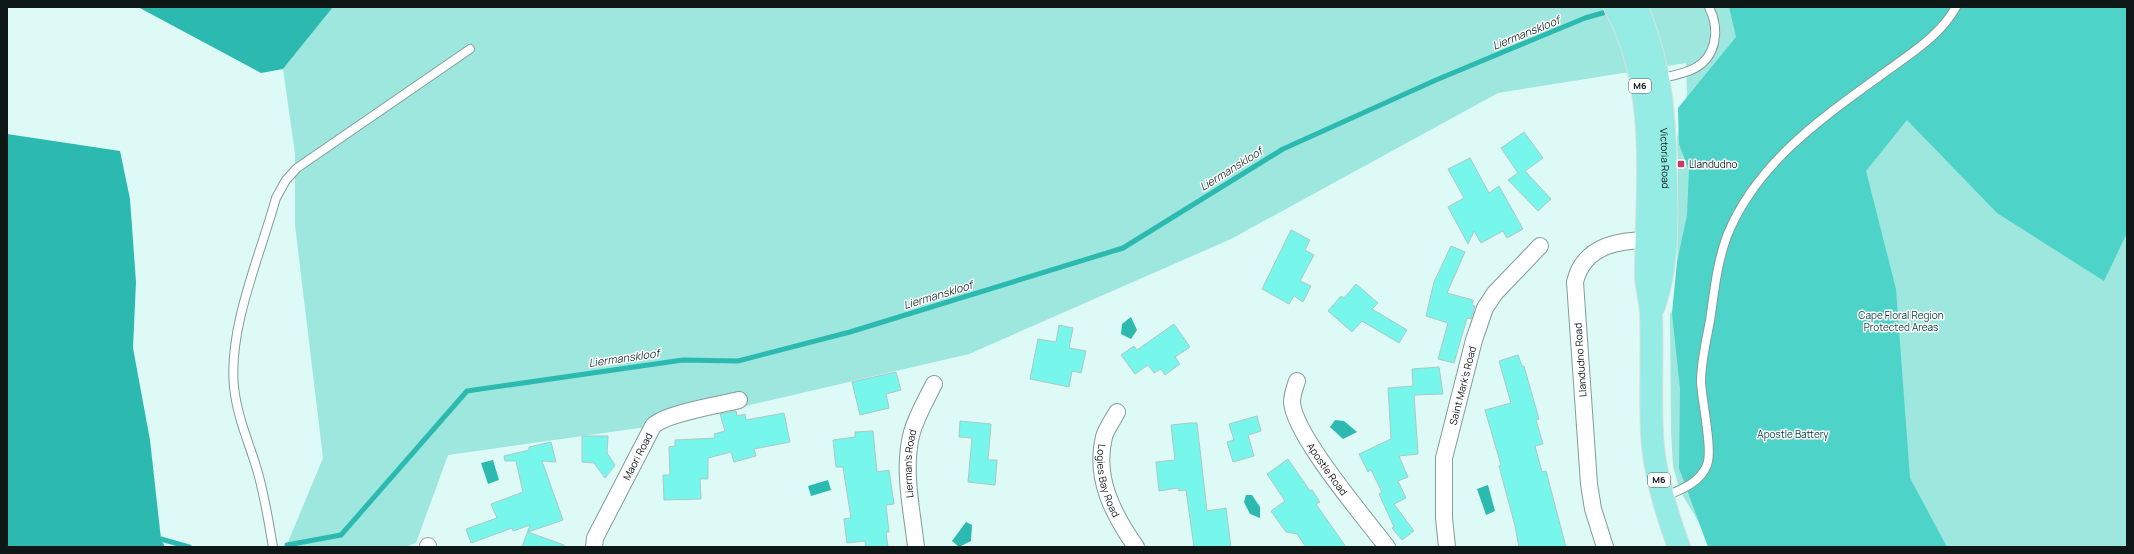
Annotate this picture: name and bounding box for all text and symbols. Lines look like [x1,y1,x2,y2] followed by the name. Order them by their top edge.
[1490,11,1564,53] water label: Liermanskloof
[1629,79,1651,93] road number: M6
[1657,128,1673,189] street label: Victoria Road
[1197,142,1267,194] water label: Liermanskloof
[1689,157,1738,171] place label: Llandudno
[1676,159,1686,169] marker: Llandudno
[902,276,976,312] water label: Liermanskloof
[1858,308,1944,334] park label: Cape Floral Region Protected Areas
[1570,322,1590,398] street label: Llandudno Road
[1446,344,1479,426] street label: Saint Mark's Road
[588,345,662,370] water label: Liermanskloof
[1757,427,1829,441] park label: Apostle Battery
[901,428,919,499] street label: Lierman's Road
[619,430,655,482] street label: Maori Road
[1304,440,1351,498] street label: Apostle Road
[1094,443,1123,520] street label: Logies Bay Road
[1648,473,1670,487] road number: M6

